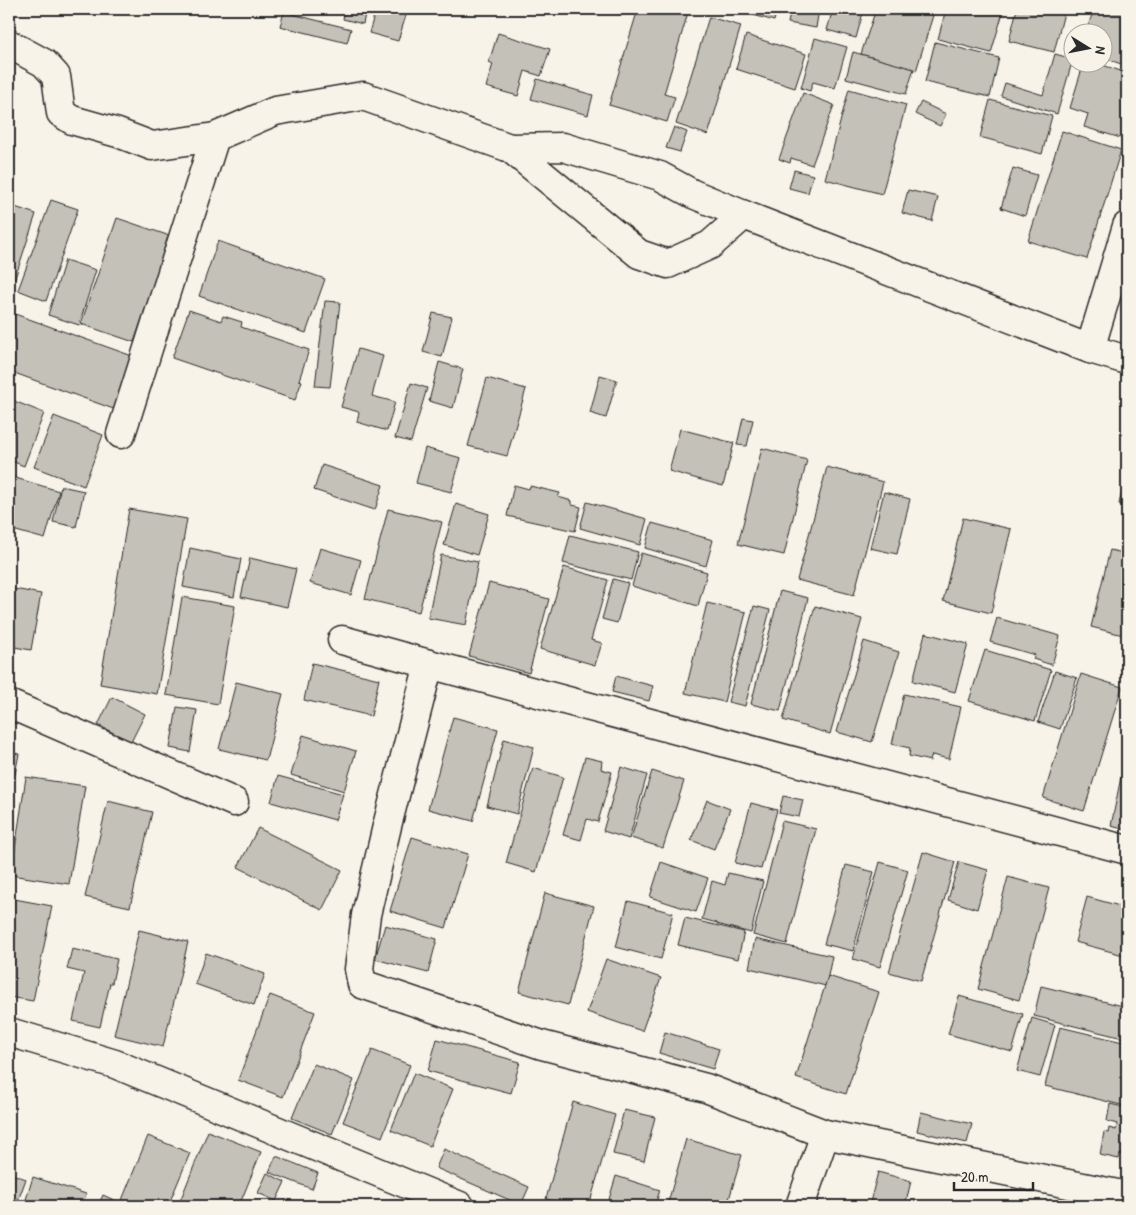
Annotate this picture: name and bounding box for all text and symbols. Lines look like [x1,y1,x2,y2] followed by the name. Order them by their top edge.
[1064,22,1114,72] north arrow
[1091,45,1111,56] text: N
[954,1160,1032,1192] scale bar
[961,1166,988,1187] text: 20 m

